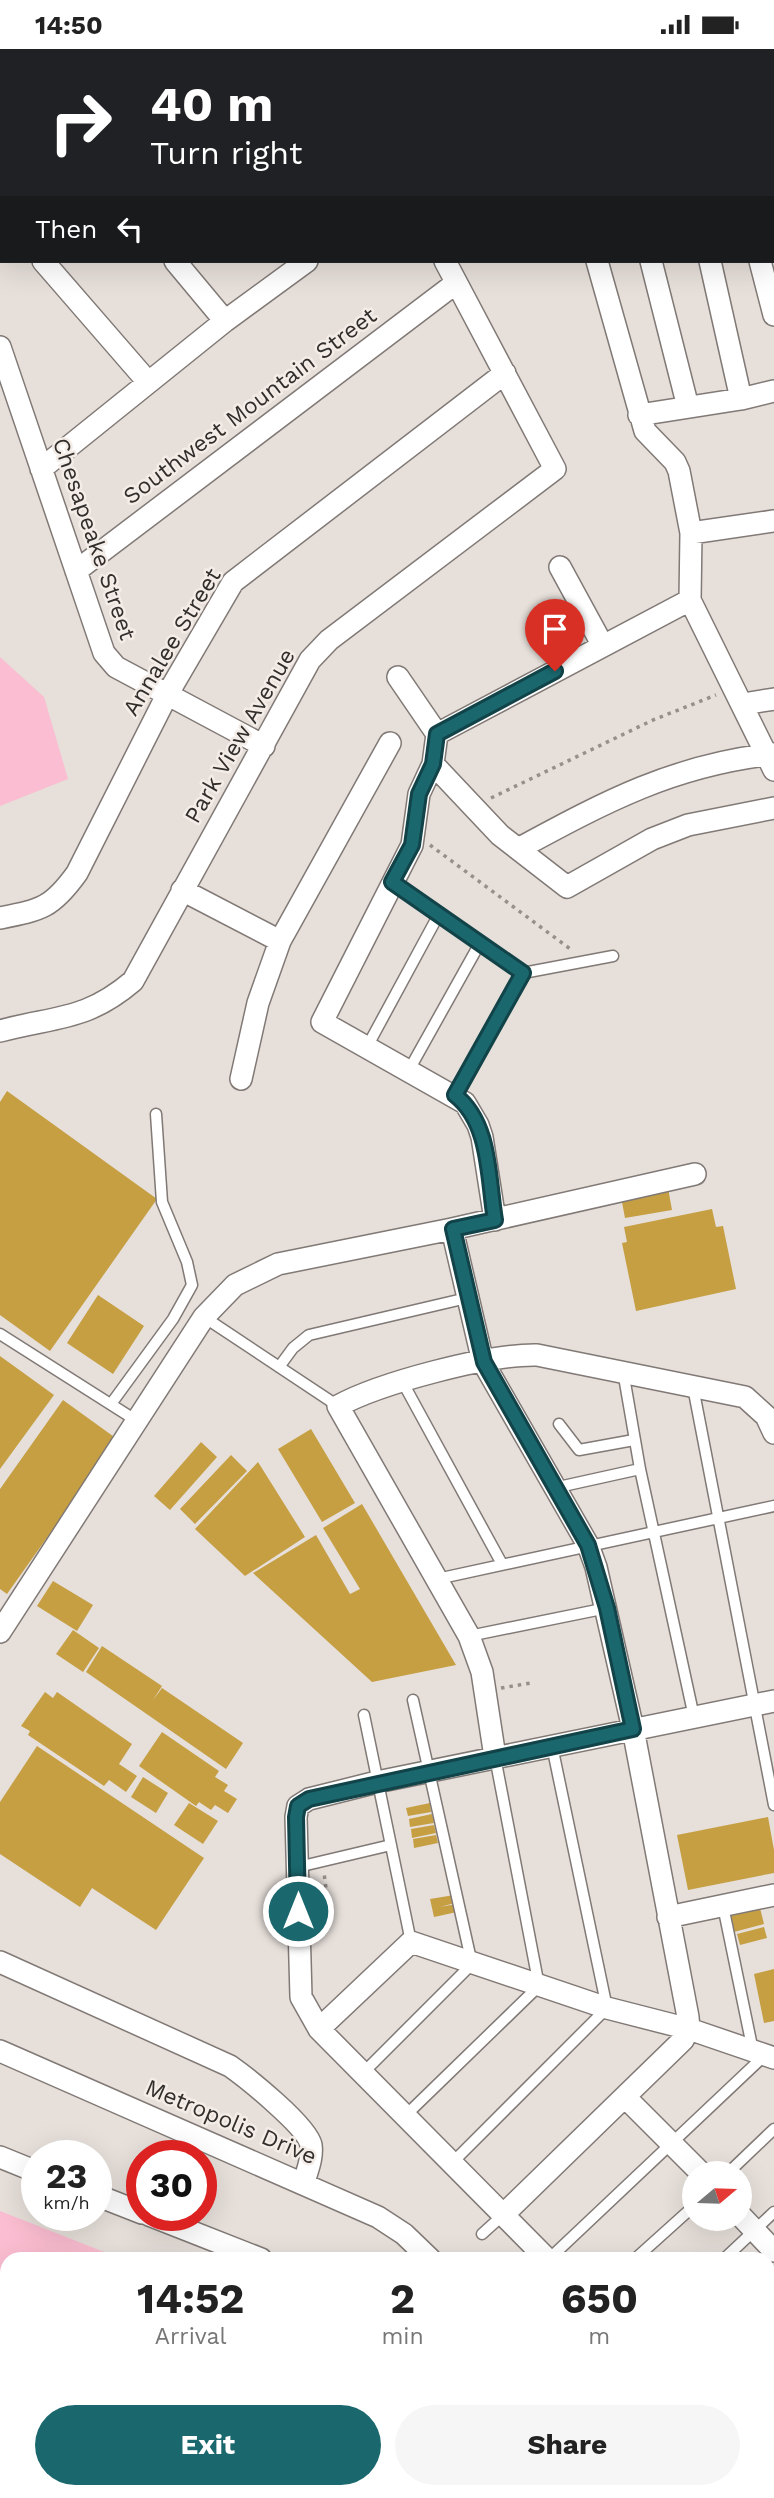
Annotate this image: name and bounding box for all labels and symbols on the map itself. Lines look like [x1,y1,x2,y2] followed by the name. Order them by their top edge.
[118,302,382,510] street label: Southwest Mountain Street
[47,434,141,644] street label: Chesapeake Street
[117,563,227,721] street label: Annalee Street
[525,599,585,671] pin
[179,644,301,828] street label: Park View Avenue
[261,1874,335,1948] position arrow
[141,2074,321,2170] street label: Metropolis Drive
[126,2140,217,2231] speed limit sign: 30
[682,2161,752,2231] north arrow

